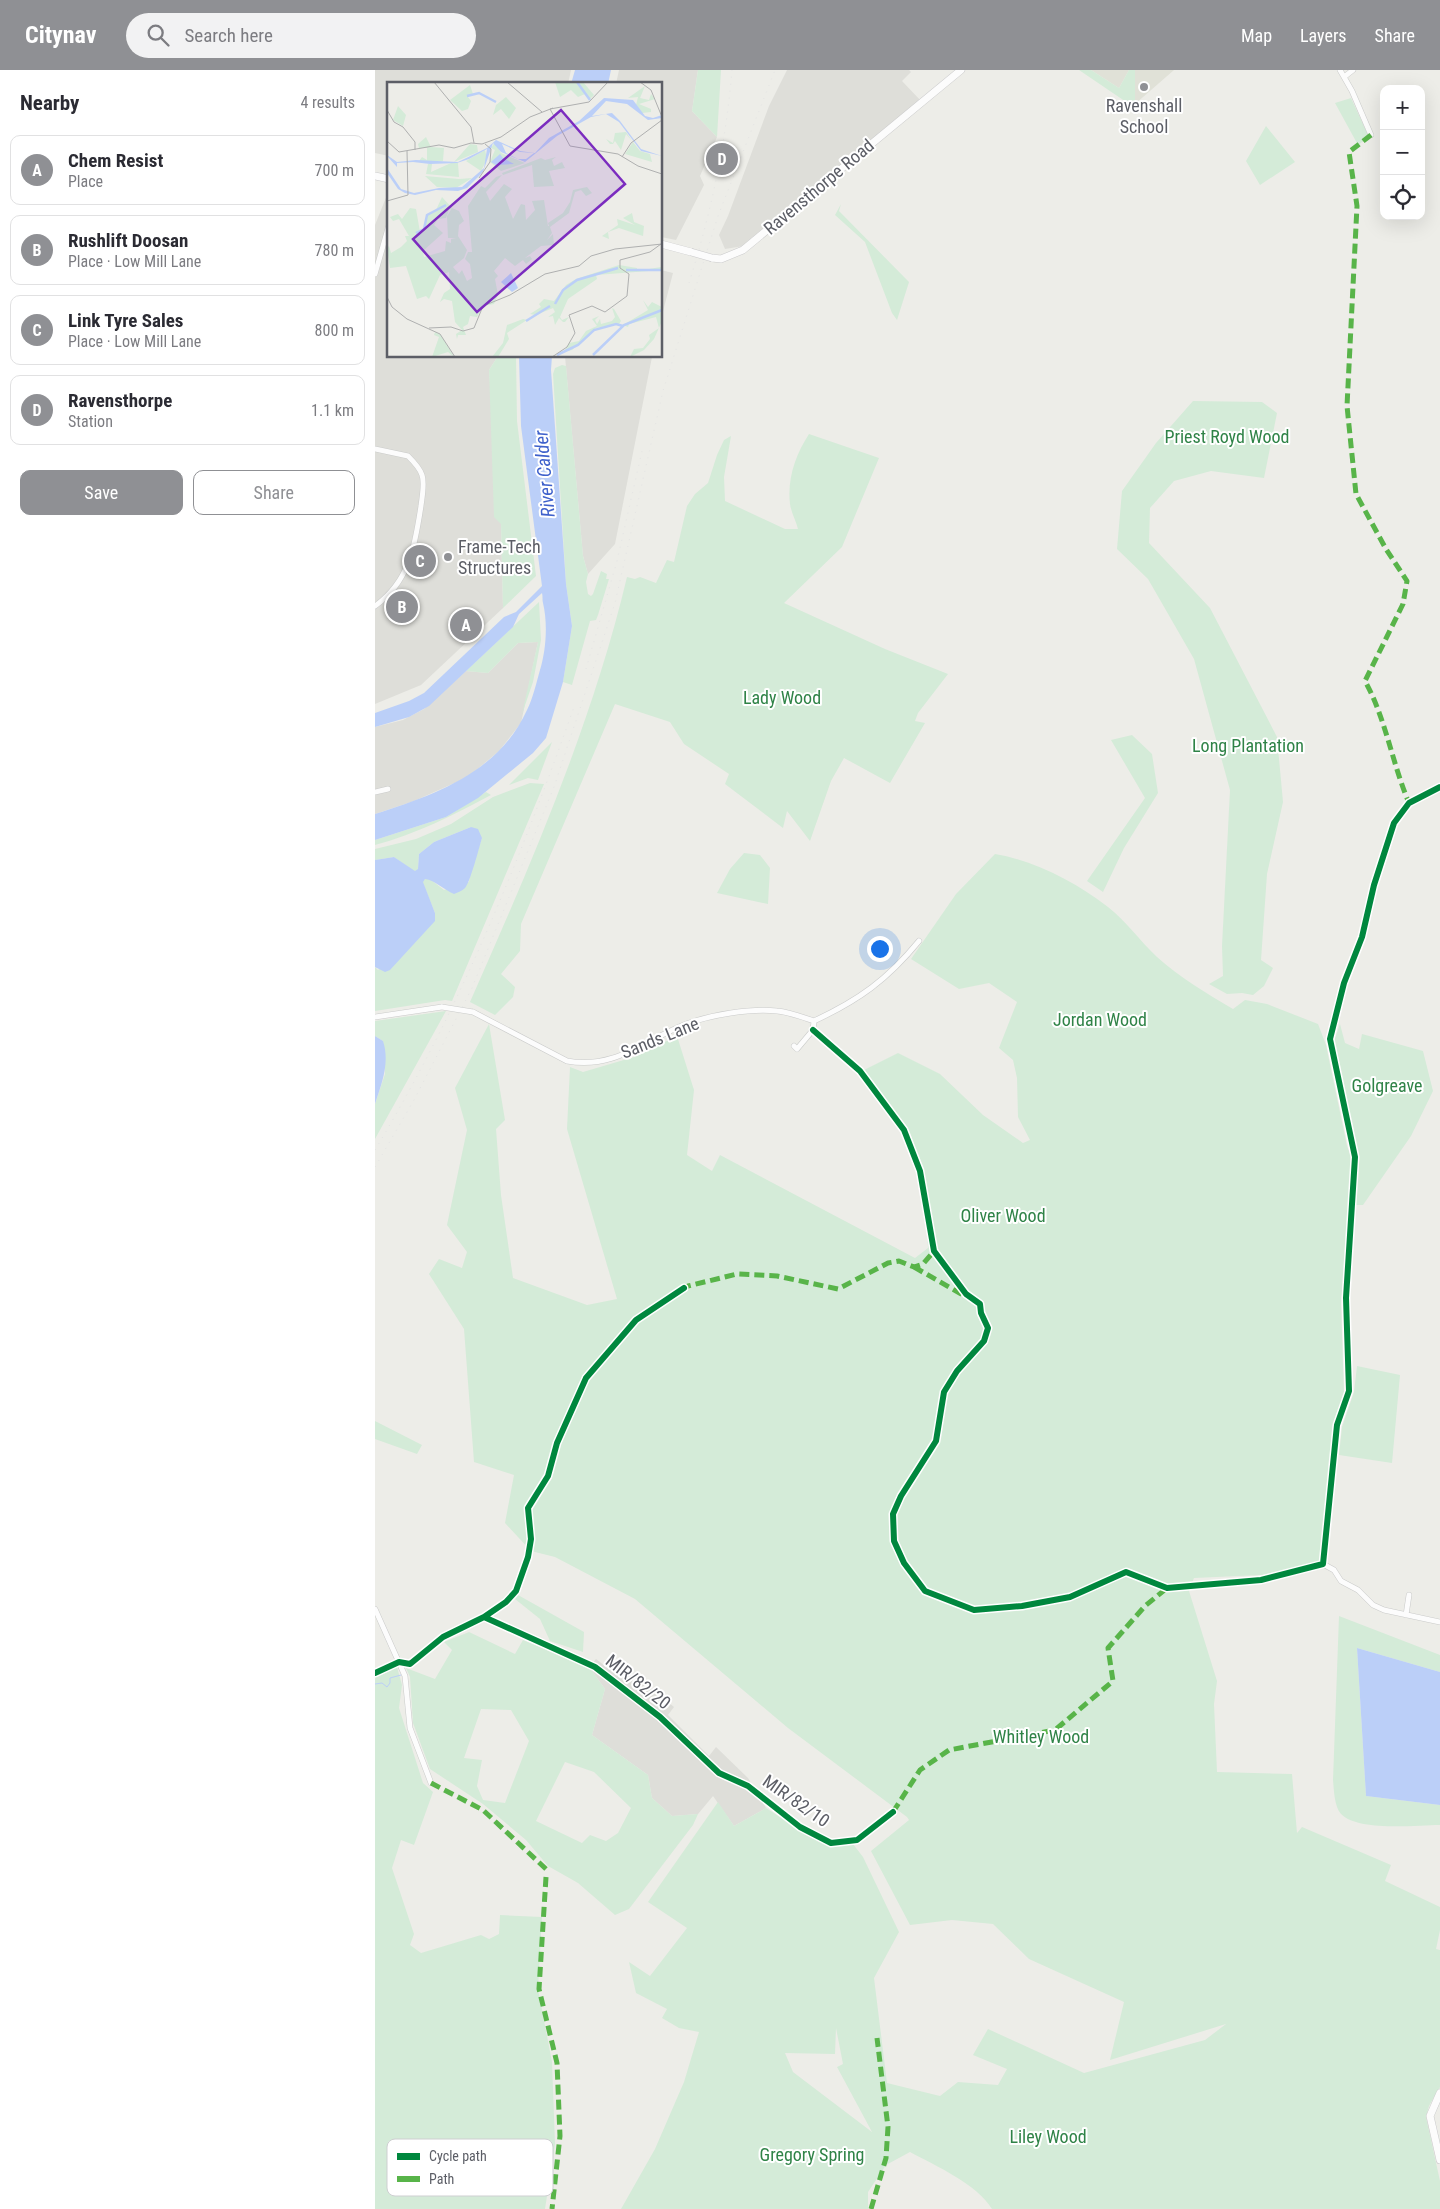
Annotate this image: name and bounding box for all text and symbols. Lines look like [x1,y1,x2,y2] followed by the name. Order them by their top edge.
[126,13,476,58] search box
[25,21,96,49] text: Citynav
[144,21,172,49] icon: search
[184,24,273,47] text: Search here
[1241,25,1272,46] text: Map
[1300,25,1347,46] text: Layers
[1375,25,1415,46] text: Share
[1138,81,1150,93] marker: Ravenshall School
[387,82,663,358] inset map
[1380,85,1425,220] map controls
[1380,85,1425,130] button: +
[20,91,79,115] text: Nearby
[300,93,355,112] text: 4 results
[1106,95,1182,137] place label: Ravenshall School
[1380,130,1425,175] button: −
[759,135,878,239] street label: Ravensthorpe Road
[706,140,738,178] pin: D
[68,149,163,172] text: Chem Resist
[32,161,42,180] text: A
[315,161,354,180] text: 700 m
[68,172,103,191] text: Place
[1380,175,1425,220] button: locate
[68,229,188,252] text: Rushlift Doosan
[33,241,41,260] text: B
[315,241,354,260] text: 780 m
[68,252,201,271] text: Place · Low Mill Lane
[68,309,183,332] text: Link Tyre Sales
[32,321,42,340] text: C
[315,321,354,340] text: 800 m
[68,332,201,351] text: Place · Low Mill Lane
[68,389,172,412] text: Ravensthorpe
[32,401,42,420] text: D
[311,401,354,420] text: 1.1 km
[68,412,113,431] text: Station
[1164,426,1290,447] park label: Priest Royd Wood
[529,429,560,518] water label: River Calder
[20,470,183,515] button: Save
[193,470,355,515] button: Share
[458,536,541,578] place label: Frame-Tech Structures
[404,542,436,580] pin: C
[442,551,454,563] marker: Frame-Tech Structures
[386,588,418,626] pin: B
[450,606,482,644] pin: A
[743,687,821,708] park label: Lady Wood
[1192,735,1304,756] park label: Long Plantation
[867,936,893,962] your location
[1053,1009,1147,1030] park label: Jordan Wood
[618,1012,702,1063] street label: Sands Lane
[1352,1075,1422,1096] park label: Golgreave
[960,1205,1046,1226] park label: Oliver Wood
[602,1650,675,1713] street label: MIR/82/20
[993,1726,1089,1747] park label: Whitley Wood
[759,1770,834,1831] street label: MIR/82/10
[1009,2126,1087,2147] park label: Liley Wood
[387,2139,553,2196] legend
[760,2144,865,2165] park label: Gregory Spring
[429,2148,487,2164] text: Cycle path
[429,2171,454,2187] text: Path

